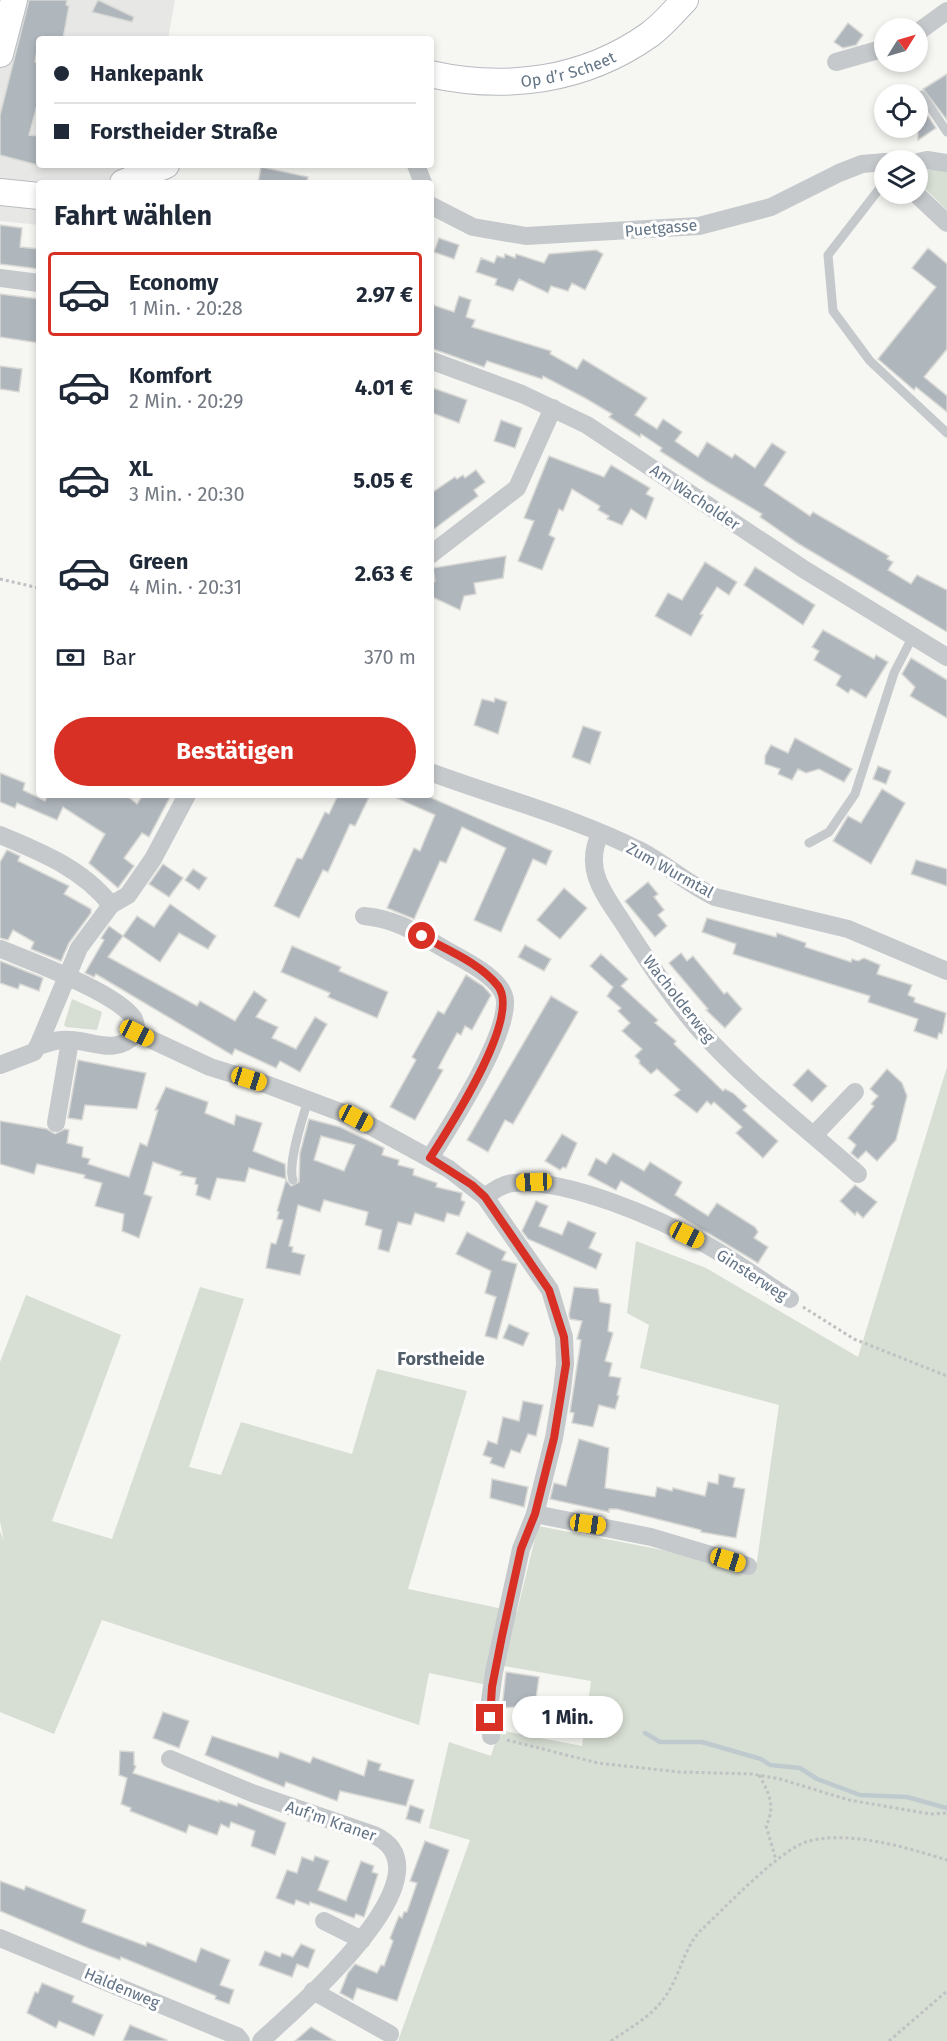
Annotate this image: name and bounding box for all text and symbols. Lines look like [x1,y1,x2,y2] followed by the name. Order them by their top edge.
[874,18,928,72] north arrow
[874,18,928,204] map controls
[520,47,619,90] street label: Op d’r Scheet
[90,60,203,87] text: Hankepank
[874,84,928,138] button: locate
[90,118,278,145] text: Forstheider Straße
[874,150,928,204] button: layers
[54,200,212,232] text: Fahrt wählen
[624,215,698,241] street label: Puetgasse
[57,267,111,321] icon: car
[129,269,218,296] text: Economy
[356,281,413,308] text: 2.97 €
[129,296,243,320] text: 1 Min. · 20:28
[57,360,111,414] icon: car
[129,362,212,389] text: Komfort
[355,374,413,401] text: 4.01 €
[129,389,243,413] text: 2 Min. · 20:29
[57,453,111,507] icon: car
[129,455,153,482] text: XL
[647,460,744,534] street label: Am Wacholder
[353,467,413,494] text: 5.05 €
[129,482,245,506] text: 3 Min. · 20:30
[57,546,111,600] icon: car
[129,548,188,575] text: Green
[355,560,413,587] text: 2.63 €
[129,575,242,599] text: 4 Min. · 20:31
[54,641,87,674] icon: cash
[102,644,136,671] text: Bar
[364,645,416,669] text: 370 m
[54,717,416,786] button: Bestätigen
[623,838,717,902] street label: Zum Wurmtal
[408,922,435,949] route start
[639,952,719,1047] street label: Wacholderweg
[117,1017,157,1049] car
[229,1065,269,1093] car
[336,1102,376,1134] car
[516,1172,552,1192] car
[667,1219,707,1251] car
[713,1245,791,1305] street label: Ginsterweg
[397,1348,485,1370] district label: Forstheide
[569,1513,607,1535] car
[708,1546,748,1574] car
[511,1697,622,1739] callout: 1 Min.
[476,1704,503,1731] route end
[542,1705,593,1729] text: 1 Min.
[283,1797,380,1846] street label: Auf'm Kraner
[81,1964,163,2013] street label: Haldenweg

